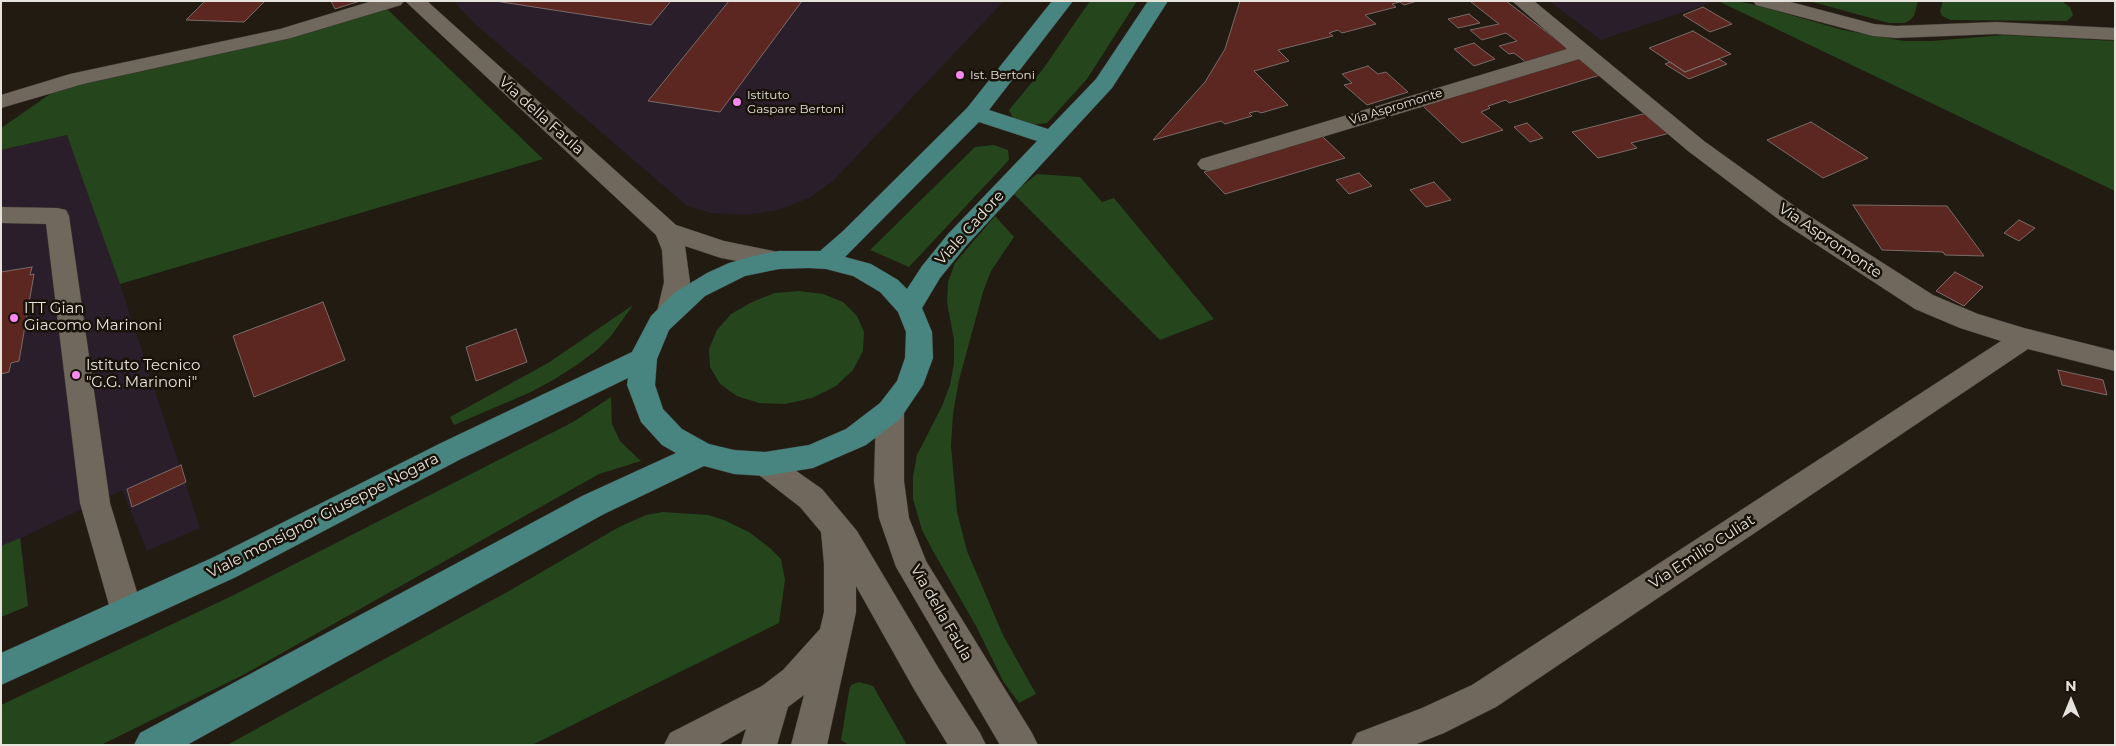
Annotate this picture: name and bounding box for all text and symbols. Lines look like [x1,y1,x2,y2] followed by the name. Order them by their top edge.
[970,68,1035,82] place label: Ist. Bertoni
[954,69,966,81] marker: Ist. Bertoni
[495,73,587,159] street label: Via della Faula
[1348,86,1444,128] street label: Via Aspromonte
[747,88,844,116] place label: Istituto Gaspare Bertoni
[731,96,743,108] marker: Istituto Gaspare Bertoni
[932,187,1008,269] street label: Viale Cadore
[1775,200,1885,282] street label: Via Aspromonte
[24,300,162,335] place label: ITT Gian Giacomo Marinoni
[8,312,20,324] marker: ITT Gian Giacomo Marinoni
[86,357,200,392] place label: Istituto Tecnico "G.G. Marinoni"
[70,369,82,381] marker: Istituto Tecnico "G.G. Marinoni"
[204,450,442,582] street label: Viale monsignor Giuseppe Nogara
[1646,511,1758,593] street label: Via Emilio Culiat
[906,562,976,664] street label: Via della Faula
[2046,676,2096,726] north arrow
[2065,677,2077,695] text: N

